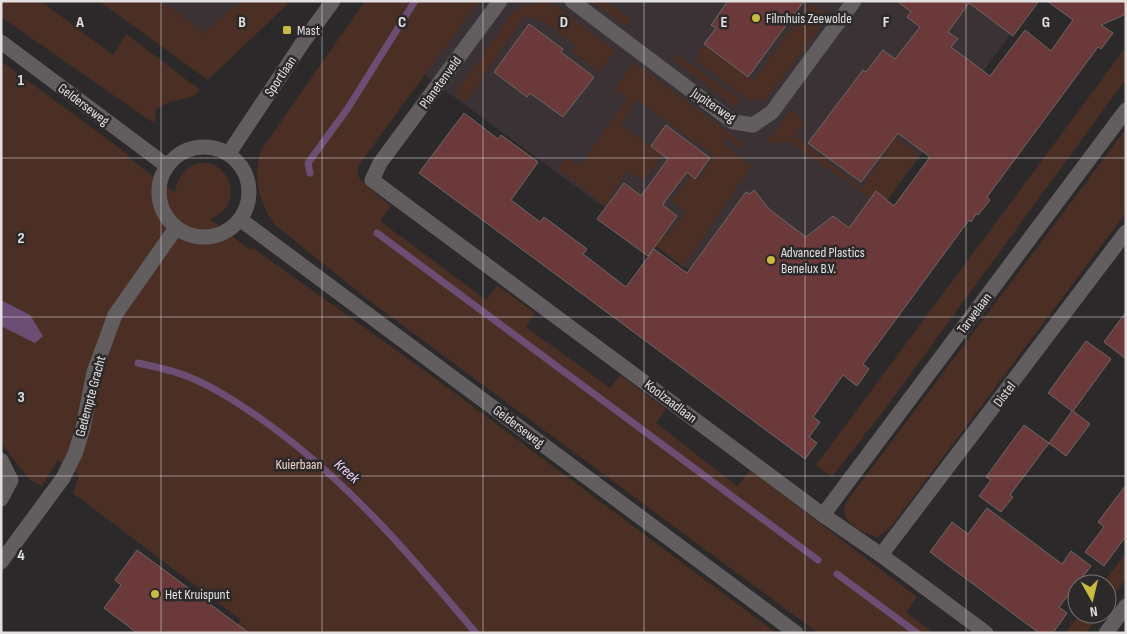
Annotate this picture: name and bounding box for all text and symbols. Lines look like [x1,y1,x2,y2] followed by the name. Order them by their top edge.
[766,10,852,27] place label: Filmhuis Zeewolde
[750,12,762,24] marker: Filmhuis Zeewolde
[75,13,84,32] text: A
[238,13,246,32] text: B
[398,13,406,32] text: C
[560,13,568,32] text: D
[721,13,728,32] text: E
[883,13,890,32] text: F
[1042,13,1050,32] text: G
[297,22,320,39] place label: Mast
[281,24,293,36] marker: Mast
[261,53,300,100] street label: Sportlaan
[416,53,465,112] street label: Planetenveld
[18,71,25,90] text: 1
[55,80,113,130] street label: Gelderseweg
[687,84,740,127] street label: Jupiterweg
[17,229,25,248] text: 2
[780,244,865,277] place label: Advanced Plastics Benelux B.V.
[765,254,777,266] marker: Advanced Plastics Benelux B.V.
[953,289,995,337] street label: Tarwelaan
[72,354,109,438] street label: Gedempte Gracht
[641,376,700,427] street label: Koolzaadlaan
[990,378,1019,410] street label: Distel
[17,388,25,407] text: 3
[490,402,548,452] street label: Gelderseweg
[330,455,364,488] water label: Kreek
[276,456,322,473] park label: Kuierbaan
[17,546,25,565] text: 4
[1067,574,1117,624] north arrow
[165,586,230,603] place label: Het Kruispunt
[149,588,161,600] marker: Het Kruispunt
[1089,602,1099,620] text: N

